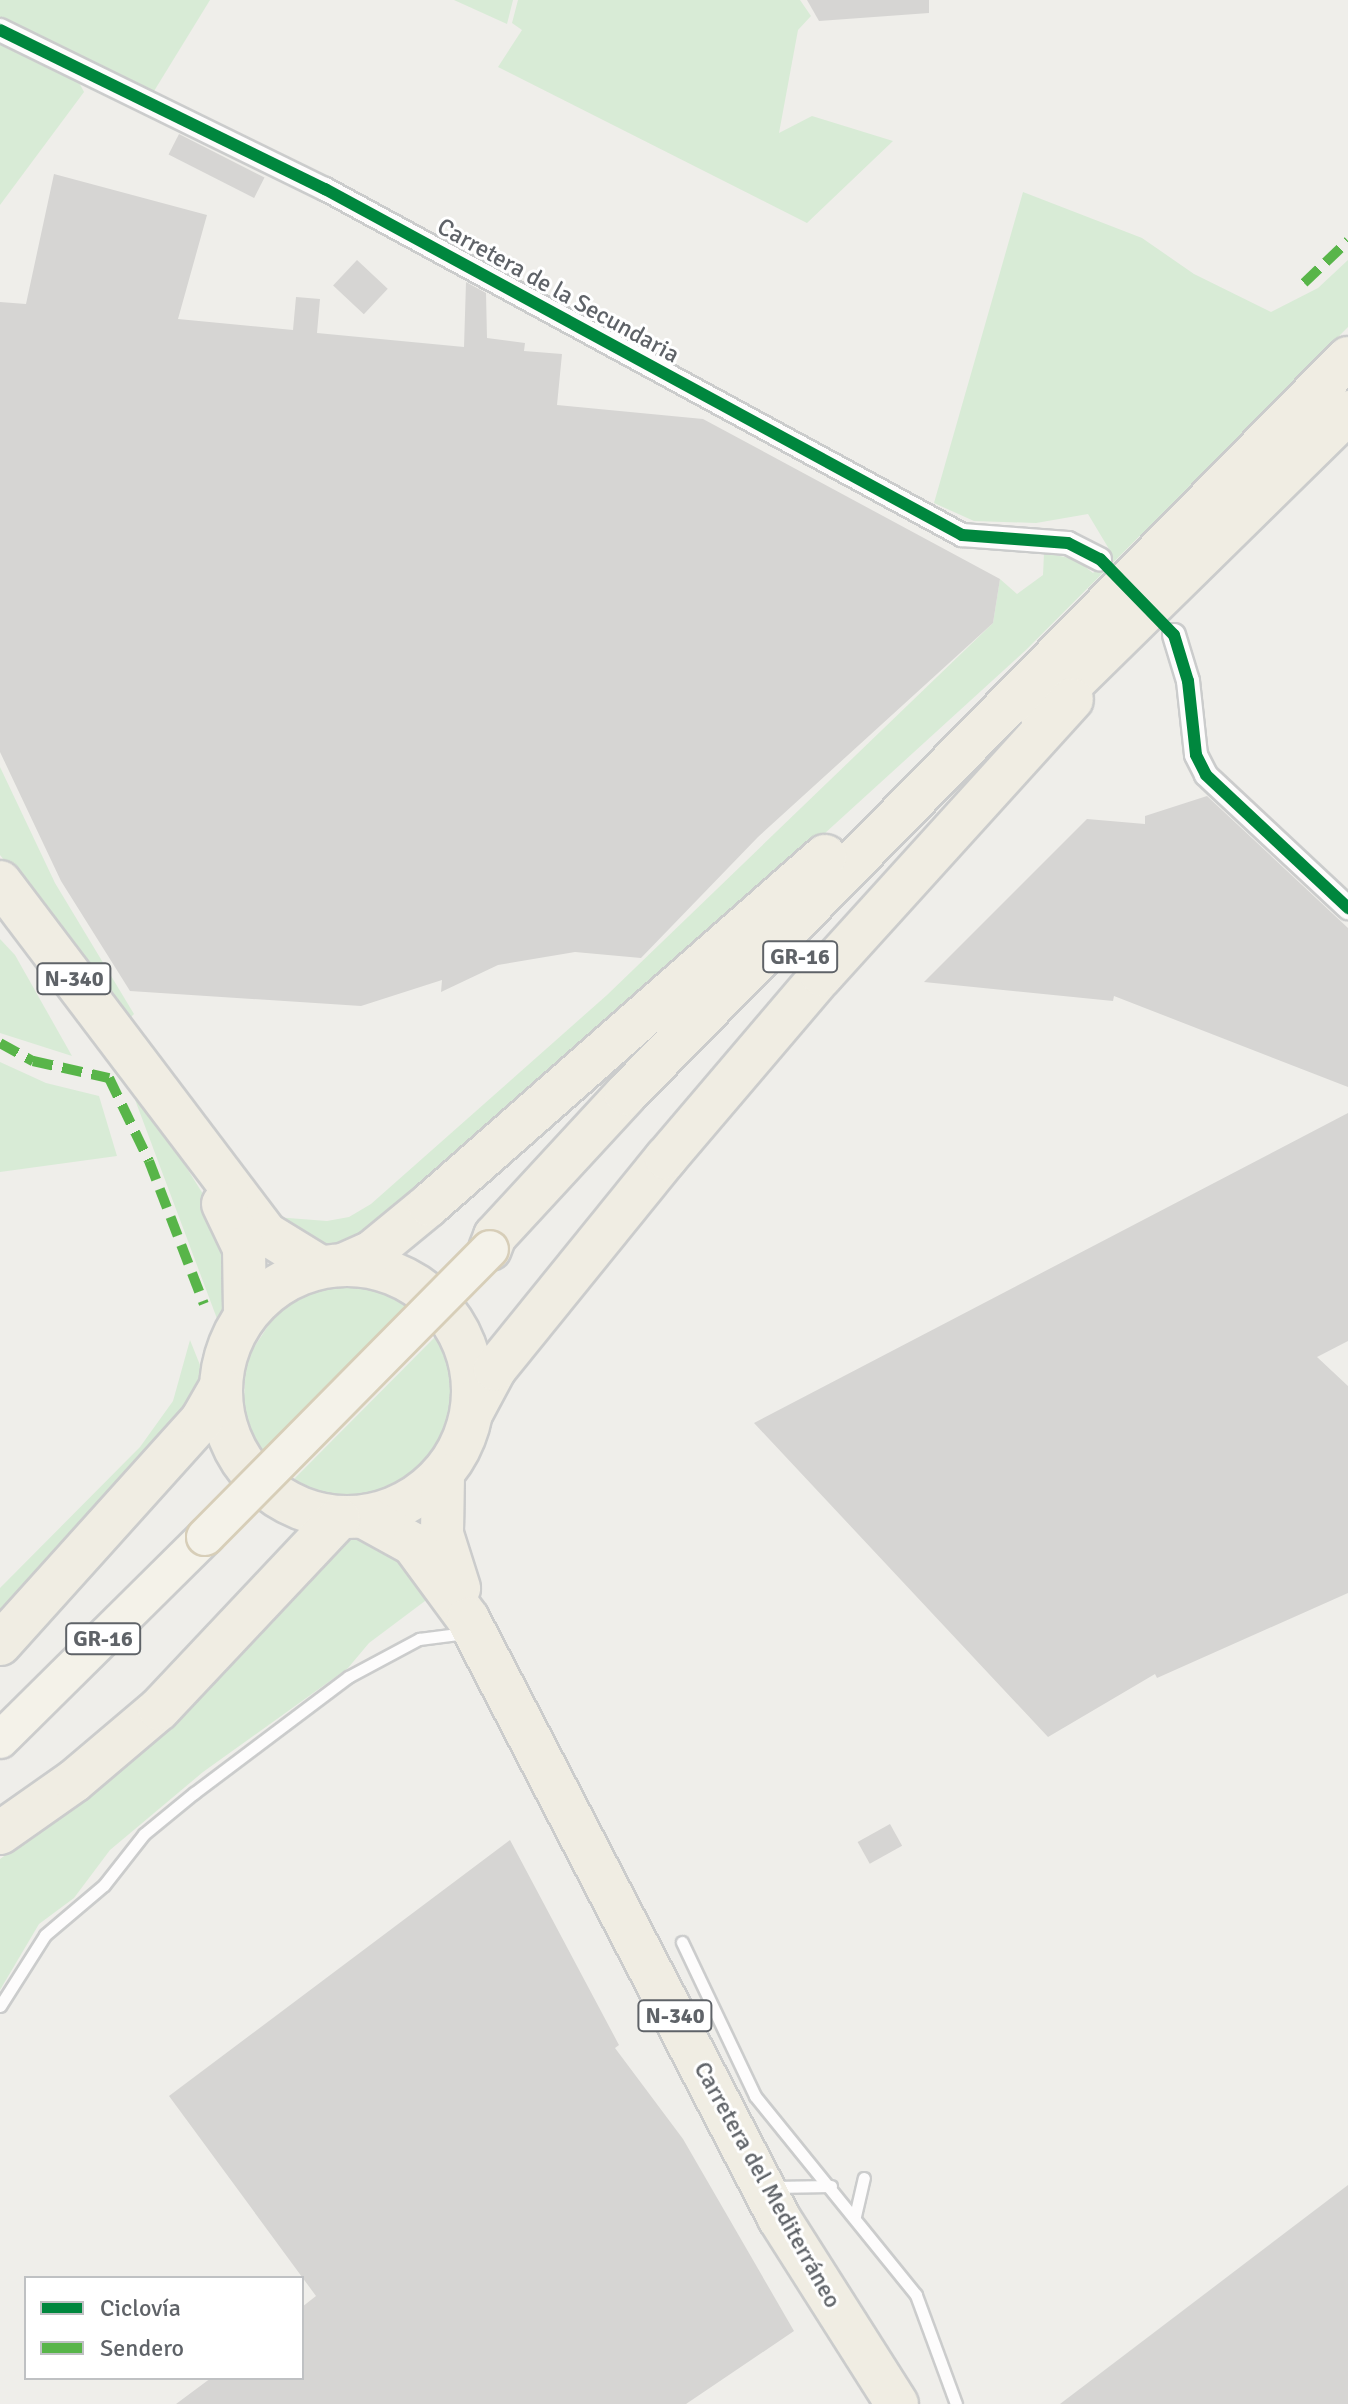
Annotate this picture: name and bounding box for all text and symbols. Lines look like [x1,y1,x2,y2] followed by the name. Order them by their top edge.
[432,212,684,370] street label: Carretera de la Secundaria
[762,939,838,975] road number: GR-16
[36,961,112,997] road number: N-340
[65,1621,141,1657] road number: GR-16
[637,1998,713,2034] road number: N-340
[687,2057,847,2313] street label: Carretera del Mediterráneo
[24,2276,304,2380] legend
[100,2293,181,2323] text: Ciclovía
[100,2333,184,2363] text: Sendero

